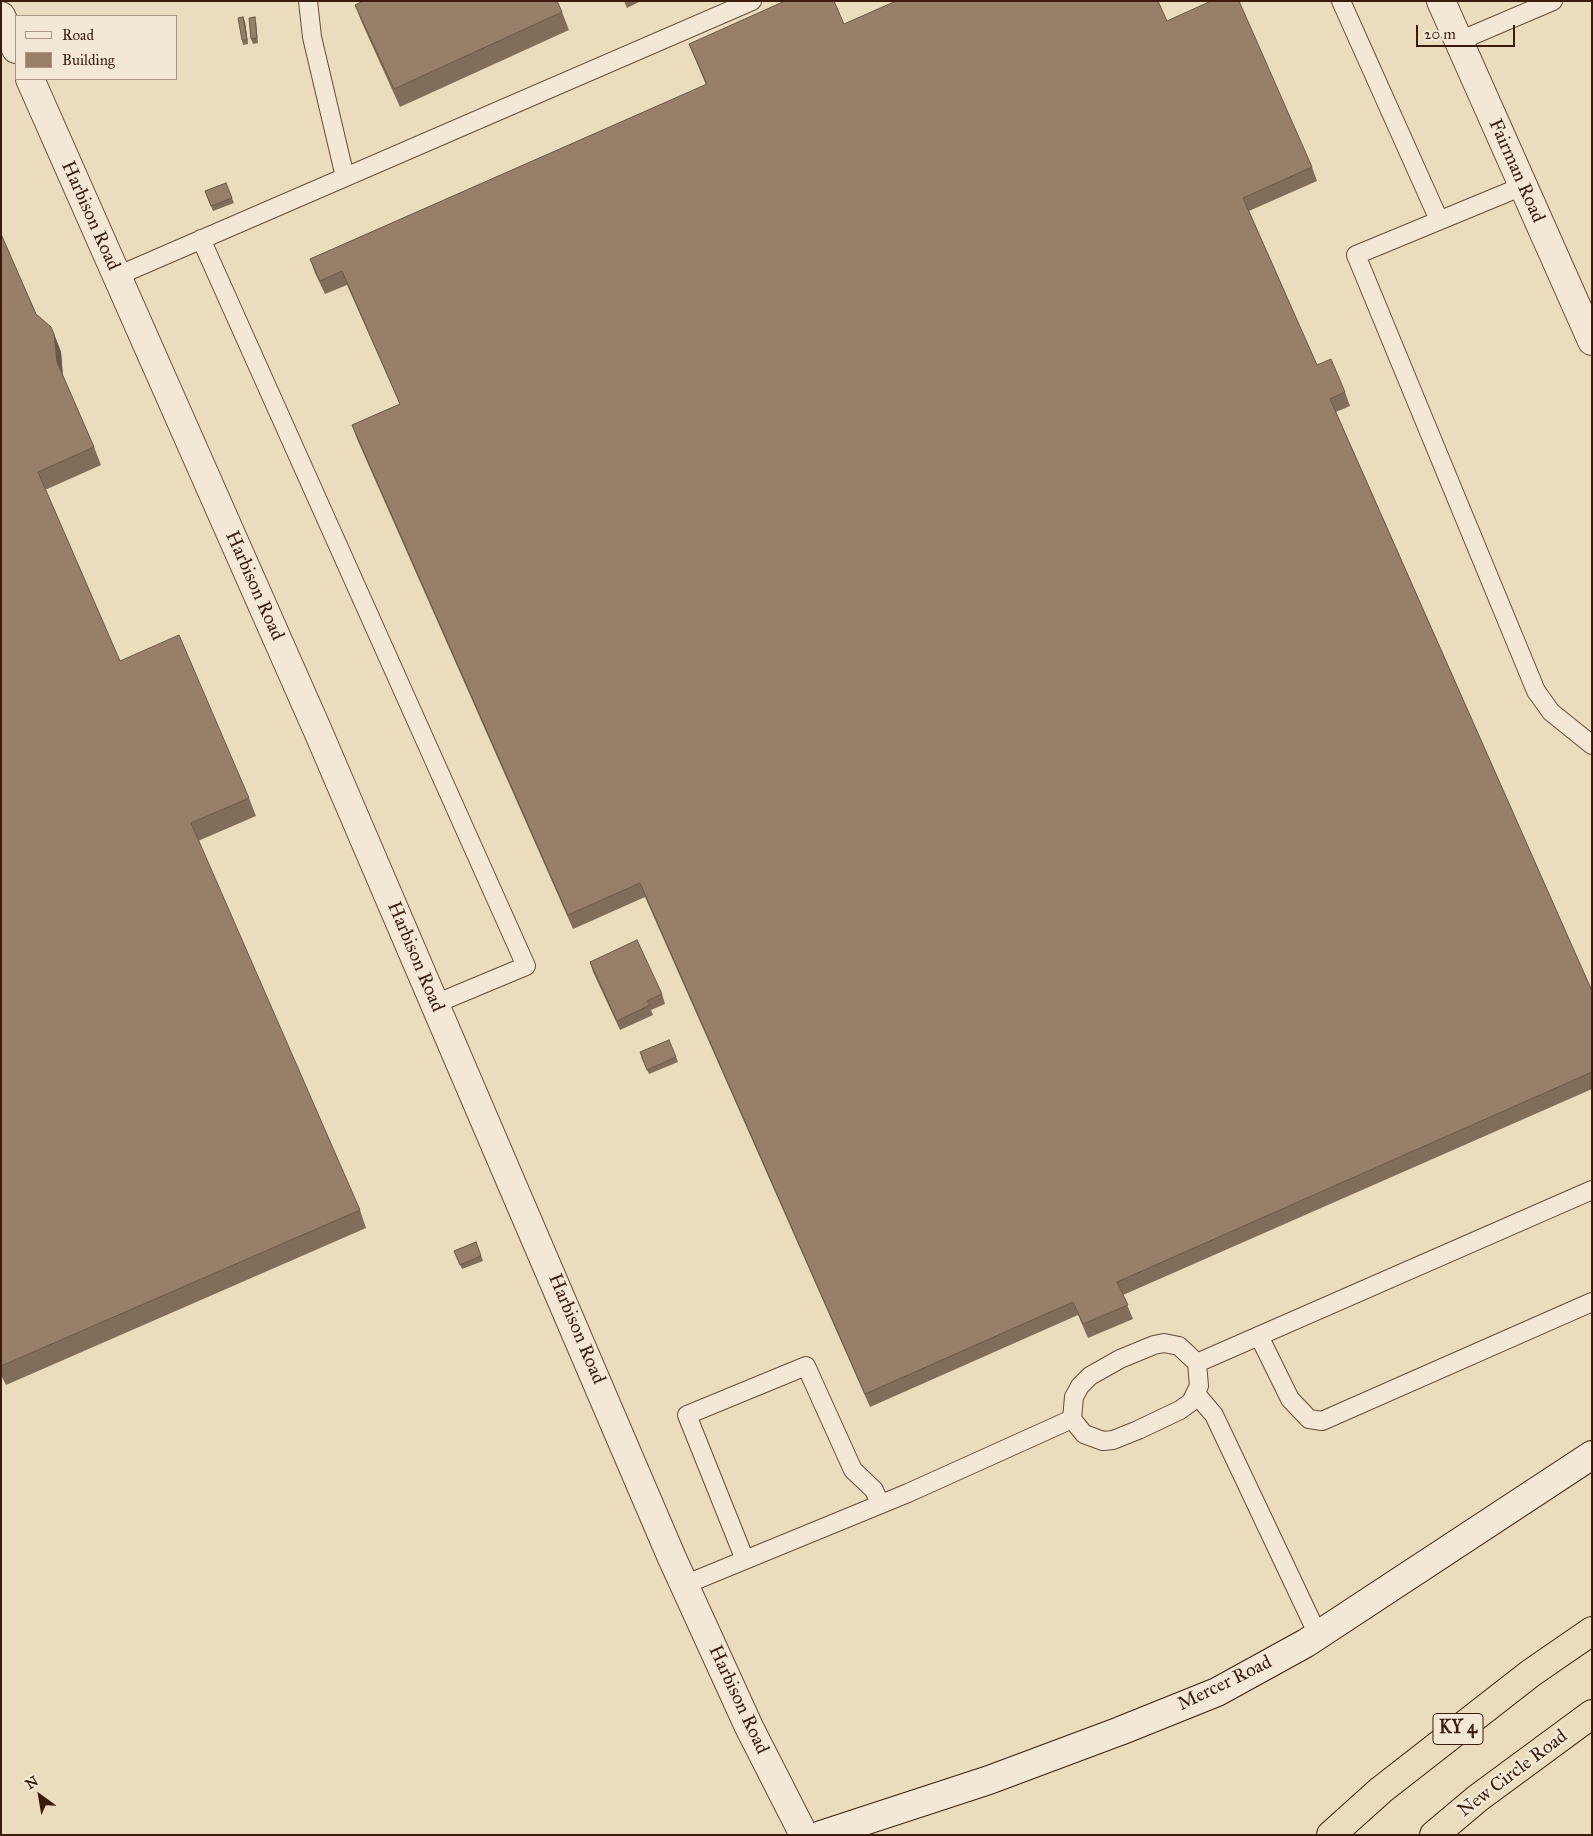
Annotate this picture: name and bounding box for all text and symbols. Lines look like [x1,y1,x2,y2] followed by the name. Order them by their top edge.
[15,15,178,80] legend
[1418,15,1517,47] scale bar
[1424,25,1456,43] text: 20 m
[62,26,94,44] text: Road
[62,51,115,69] text: Building
[1483,116,1549,226] street label: Fairman Road
[56,158,124,274] street label: Harbison Road
[220,528,288,644] street label: Harbison Road
[382,898,448,1016] street label: Harbison Road
[543,1270,609,1388] street label: Harbison Road
[703,1642,773,1758] street label: Harbison Road
[1174,1651,1276,1717] street label: Mercer Road
[1433,1714,1483,1745] road number: KY 4
[1454,1725,1572,1823] street label: New Circle Road
[15,1771,65,1821] north arrow
[22,1773,41,1793] text: N

